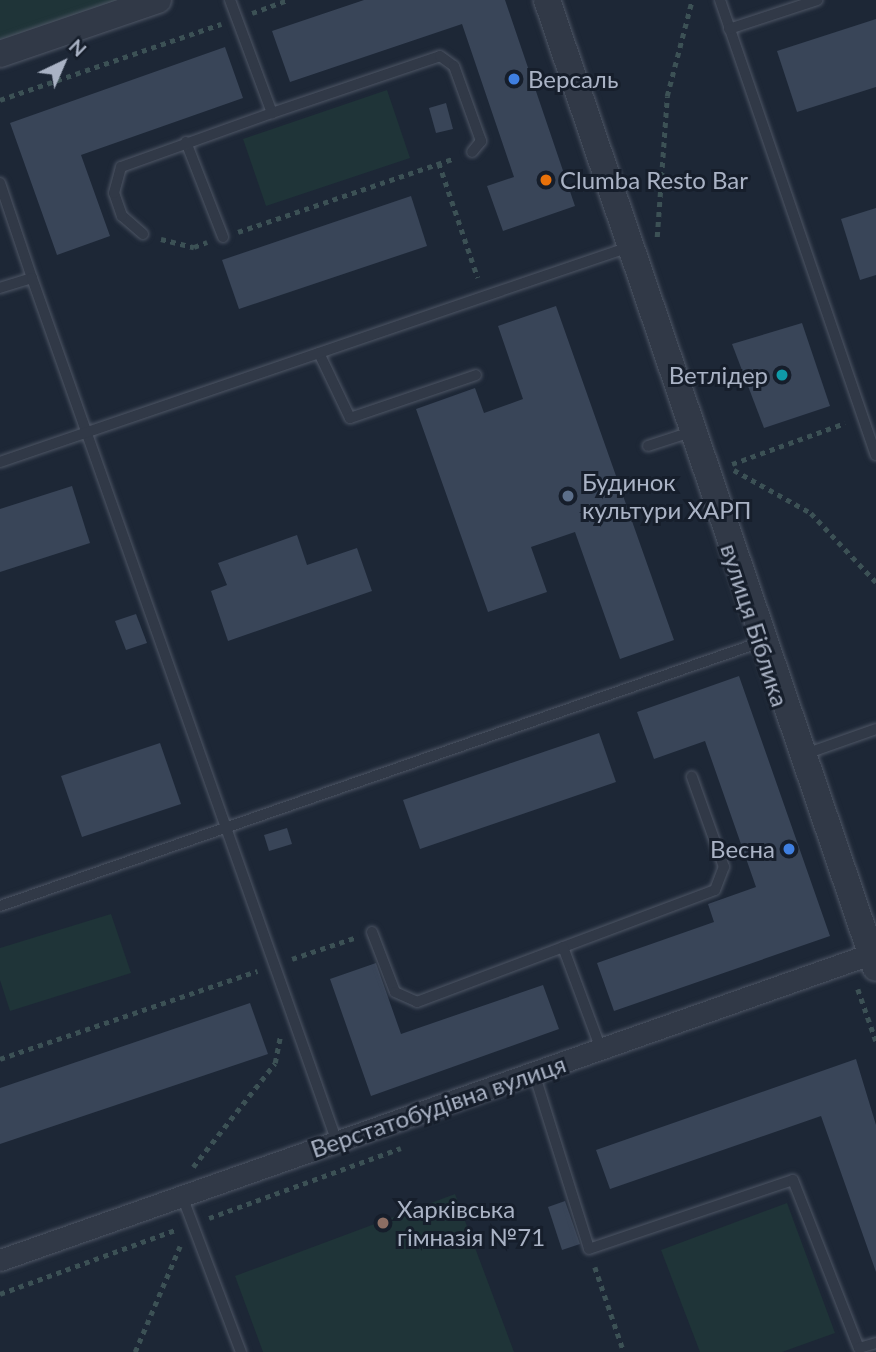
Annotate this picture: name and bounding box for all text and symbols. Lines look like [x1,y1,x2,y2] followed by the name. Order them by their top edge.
[28,28,98,98] north arrow
[65,34,91,61] text: N
[528,65,618,93] place label: Версаль
[506,71,522,87] marker: Версаль
[560,166,748,194] place label: Clumba Resto Bar
[538,172,554,188] marker: Clumba Resto Bar
[669,361,768,389] place label: Ветлідер
[774,367,790,383] marker: Ветлідер
[582,468,751,524] place label: Будинок культури ХАРП
[560,488,576,504] marker: Будинок культури ХАРП
[715,540,795,710] street label: вулиця Біблика
[710,835,775,863] place label: Весна
[781,841,797,857] marker: Весна
[307,1049,569,1163] street label: Верстатобудівна вулиця
[397,1195,545,1251] place label: Харківська гімназія №71
[375,1215,391,1231] marker: Харківська гімназія №71

